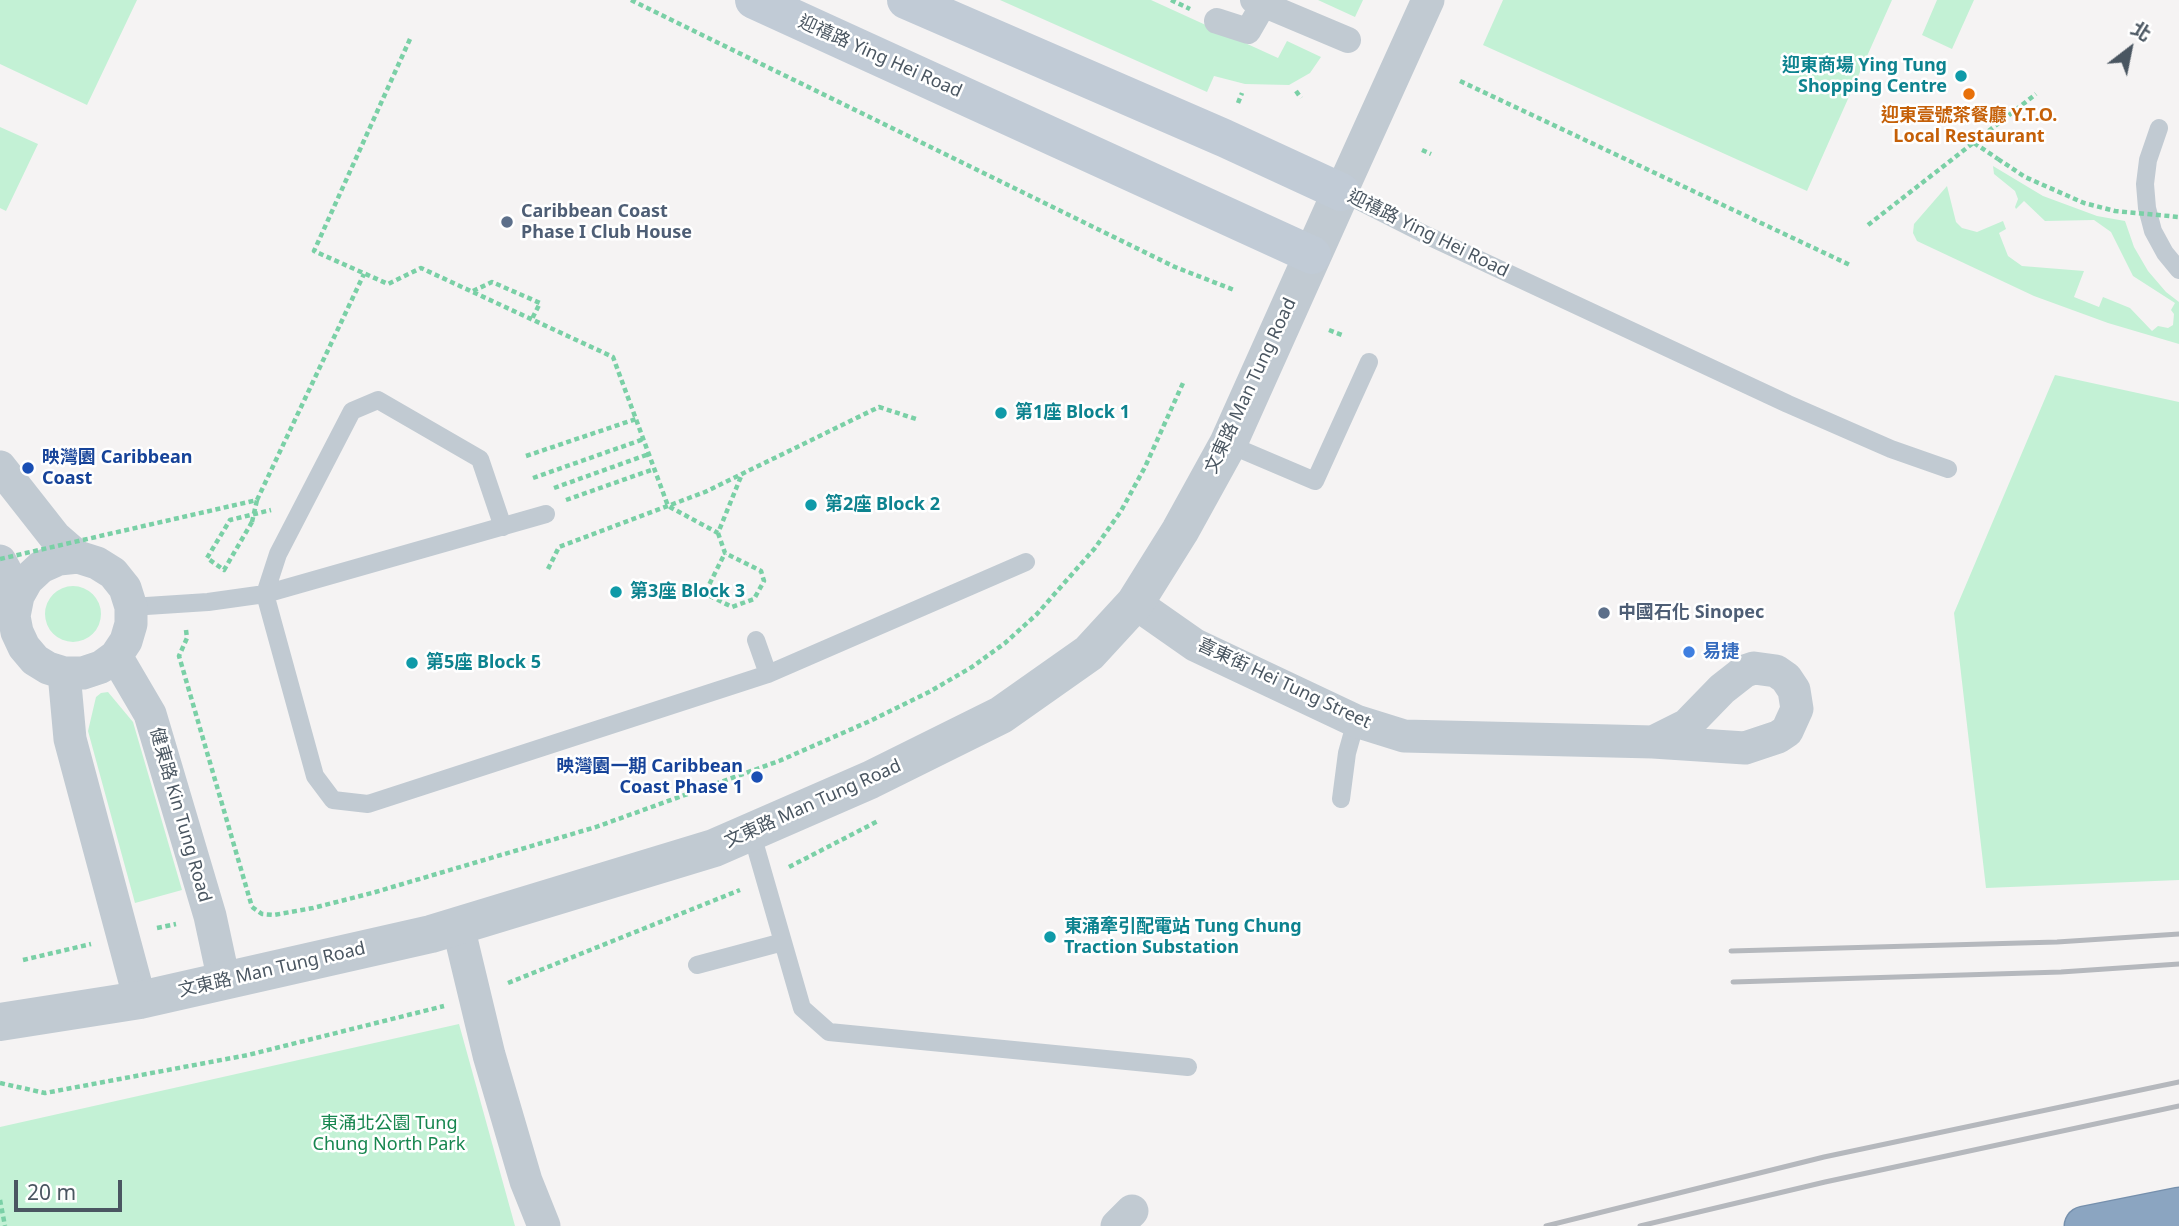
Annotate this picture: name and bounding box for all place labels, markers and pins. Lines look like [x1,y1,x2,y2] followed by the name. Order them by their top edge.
[1782,55,1947,98] place label: 迎東商場 Ying Tung Shopping Centre
[1953,68,1969,84] marker: 迎東商場 Ying Tung Shopping Centre
[1961,86,1977,102] marker: 迎東壹號茶餐廳 Y.T.O. Local Restaurant
[1881,105,2057,148] place label: 迎東壹號茶餐廳 Y.T.O. Local Restaurant
[521,201,692,244] place label: Caribbean Coast Phase I Club House
[499,214,515,230] marker: Caribbean Coast Phase I Club House
[1015,402,1130,424] place label: 第1座 Block 1
[993,405,1009,421] marker: 第1座 Block 1
[42,447,192,490] place label: 映灣園 Caribbean Coast
[20,460,36,476] marker: 映灣園 Caribbean Coast
[825,494,940,516] place label: 第2座 Block 2
[803,497,819,513] marker: 第2座 Block 2
[630,581,745,603] place label: 第3座 Block 3
[608,584,624,600] marker: 第3座 Block 3
[1618,602,1764,624] place label: 中國石化 Sinopec
[1596,605,1612,621] marker: 中國石化 Sinopec
[1703,641,1739,663] place label: 易捷
[1681,644,1697,660] marker: 易捷
[426,652,541,674] place label: 第5座 Block 5
[404,655,420,671] marker: 第5座 Block 5
[557,756,743,798] place label: 映灣園一期 Caribbean Coast Phase 1
[749,769,765,785] marker: 映灣園一期 Caribbean Coast Phase 1
[1064,916,1302,958] place label: 東涌牽引配電站 Tung Chung Traction Substation
[1042,929,1058,945] marker: 東涌牽引配電站 Tung Chung Traction Substation

